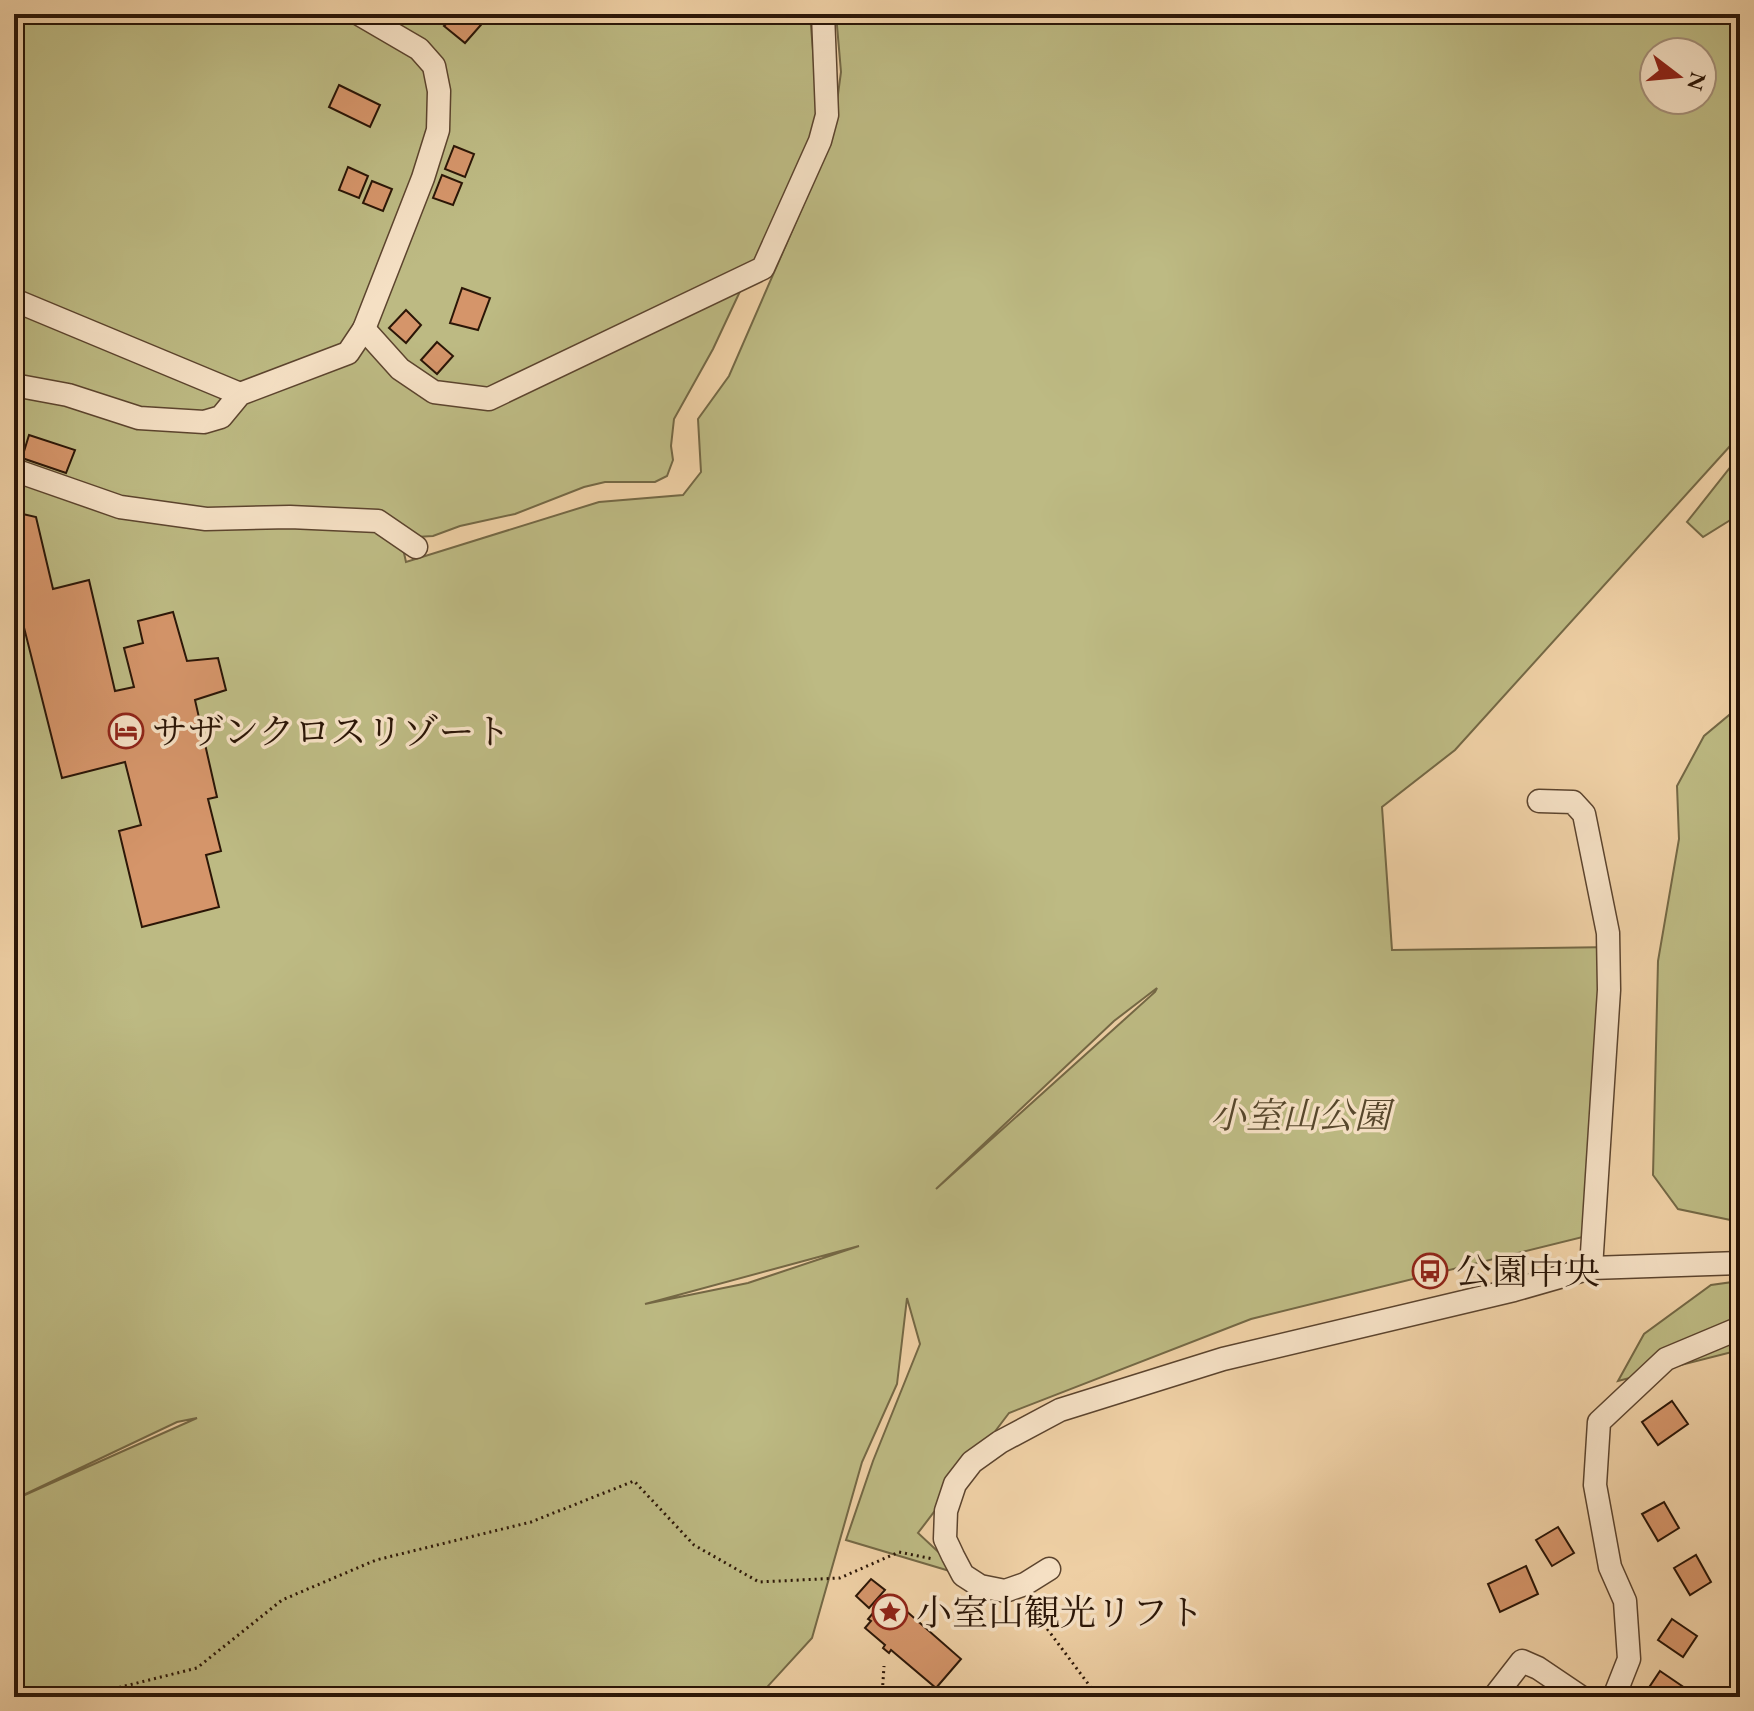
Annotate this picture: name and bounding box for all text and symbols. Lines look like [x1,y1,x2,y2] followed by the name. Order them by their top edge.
[1638,36,1718,116] north arrow
[1680,69,1713,94] text: N
[152,708,511,755] place label: サザンクロスリゾート
[107,712,145,750] hotel icon: サザンクロスリゾート
[1210,1092,1395,1139] park label: 小室山公園
[1456,1248,1600,1295] place label: 公園中央
[1411,1252,1449,1290] bus stop icon: 公園中央
[916,1589,1204,1636] place label: 小室山観光リフト
[871,1593,909,1631] place icon: 小室山観光リフト

